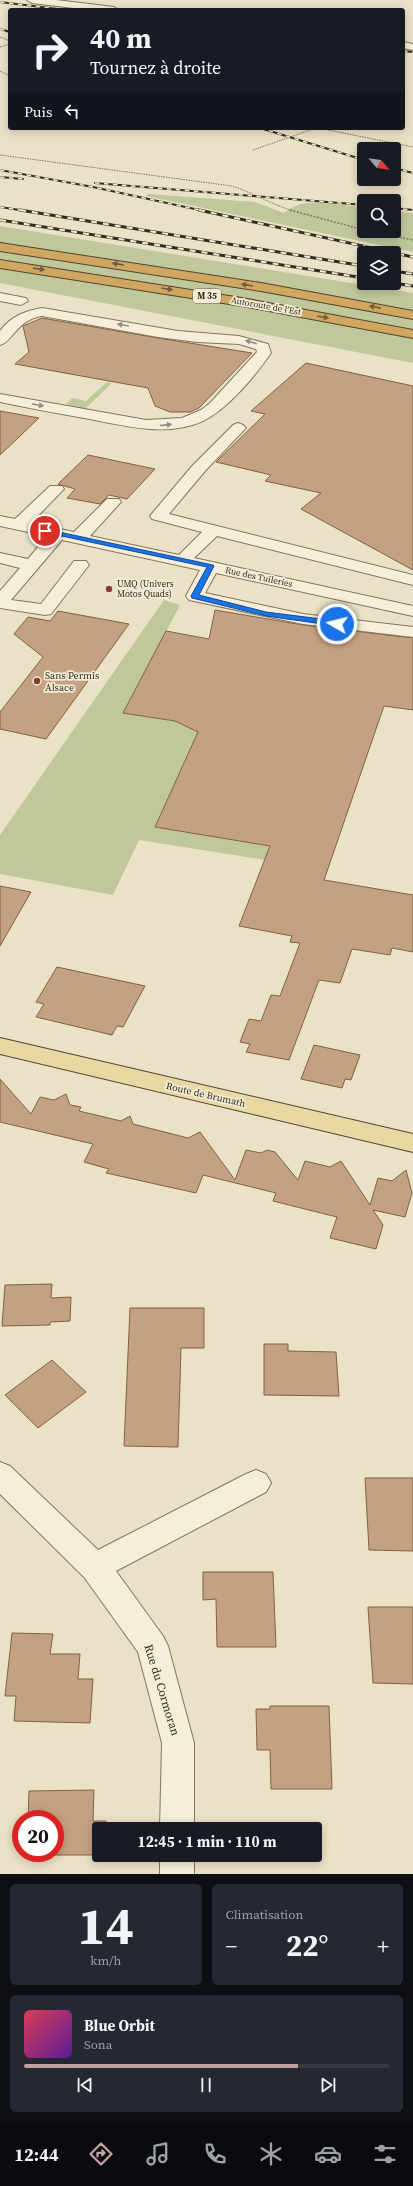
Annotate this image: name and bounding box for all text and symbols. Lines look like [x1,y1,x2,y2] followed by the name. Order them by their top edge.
[90,19,152,57] text: 40 m
[24,24,76,76] icon: right
[90,55,221,80] text: Tournez à droite
[61,100,83,122] icon: left
[24,101,53,122] text: Puis
[357,142,401,186] north arrow
[357,142,401,290] map controls
[357,194,401,238] button: search
[357,246,401,290] button: layers
[112,261,124,267] one-way arrow
[33,267,45,273] one-way arrow
[241,282,253,288] one-way arrow
[161,287,173,293] one-way arrow
[193,289,221,303] road number: M 35
[230,294,302,318] street label: Autoroute de l’Est
[369,304,381,310] one-way arrow
[317,314,329,320] one-way arrow
[116,322,129,328] one-way arrow
[245,339,257,345] one-way arrow
[32,402,44,408] one-way arrow
[160,421,172,428] one-way arrow
[28,514,62,548] pin
[34,520,56,542] icon: arrive
[224,564,294,590] street label: Rue des Tuileries
[117,578,174,600] place label: UMQ (Univers Motos Quads)
[104,584,114,594] marker: UMQ (Univers Motos Quads)
[316,603,358,645] position arrow
[45,669,99,694] place label: Sans Permis Alsace
[32,676,42,686] marker: Sans Permis Alsace
[165,1079,247,1110] street label: Route de Brumath
[140,1642,184,1738] street label: Rue du Cormoran
[12,1810,64,1862] speed limit sign: 20
[138,1831,277,1852] text: 12:45 · 1 min · 110 m
[78,1890,134,1961] text: 14
[226,1906,303,1923] text: Climatisation
[286,1925,328,1966] text: 22°
[226,1931,237,1961] text: −
[377,1931,389,1961] text: +
[90,1952,121,1969] text: km/h
[84,2015,155,2036] text: Blue Orbit
[84,2036,112,2053] text: Sona
[74,2074,96,2096] icon: previous
[195,2074,217,2096] icon: pause
[317,2074,339,2096] icon: next
[87,2140,115,2168] icon: directions
[144,2140,172,2168] icon: music
[201,2140,229,2168] icon: phone
[257,2140,285,2168] icon: climate
[314,2140,342,2168] icon: car
[371,2140,399,2168] icon: filters
[14,2142,59,2167] text: 12:44

